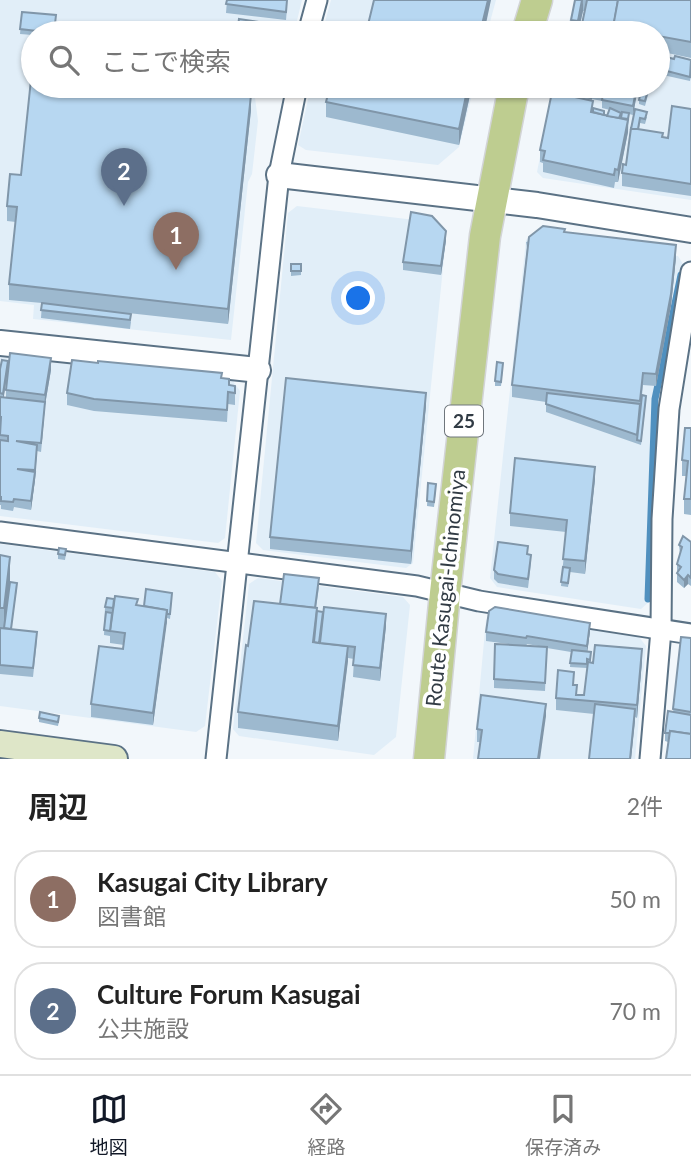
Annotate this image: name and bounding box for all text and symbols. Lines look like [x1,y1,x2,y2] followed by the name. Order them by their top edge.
[21,21,670,98] search box
[45,41,83,79] icon: search
[101,45,231,77] text: ここで検索
[101,148,147,206] pin: 2
[153,212,199,270] pin: 1
[341,281,375,315] your location
[445,406,483,436] road number: 25
[420,468,469,708] street label: Route Kasugai-Ichinomiya
[28,788,88,824] text: 周辺
[627,792,663,820] text: 2件
[97,866,328,898] text: Kasugai City Library
[46,885,60,913] text: 1
[610,885,661,913] text: 50 m
[97,902,166,930] text: 図書館
[97,978,361,1010] text: Culture Forum Kasugai
[46,997,60,1025] text: 2
[610,997,661,1025] text: 70 m
[97,1014,189,1042] text: 公共施設
[90,1090,128,1159] tab: 地図
[307,1090,345,1159] tab: 経路
[525,1090,601,1159] tab: 保存済み

